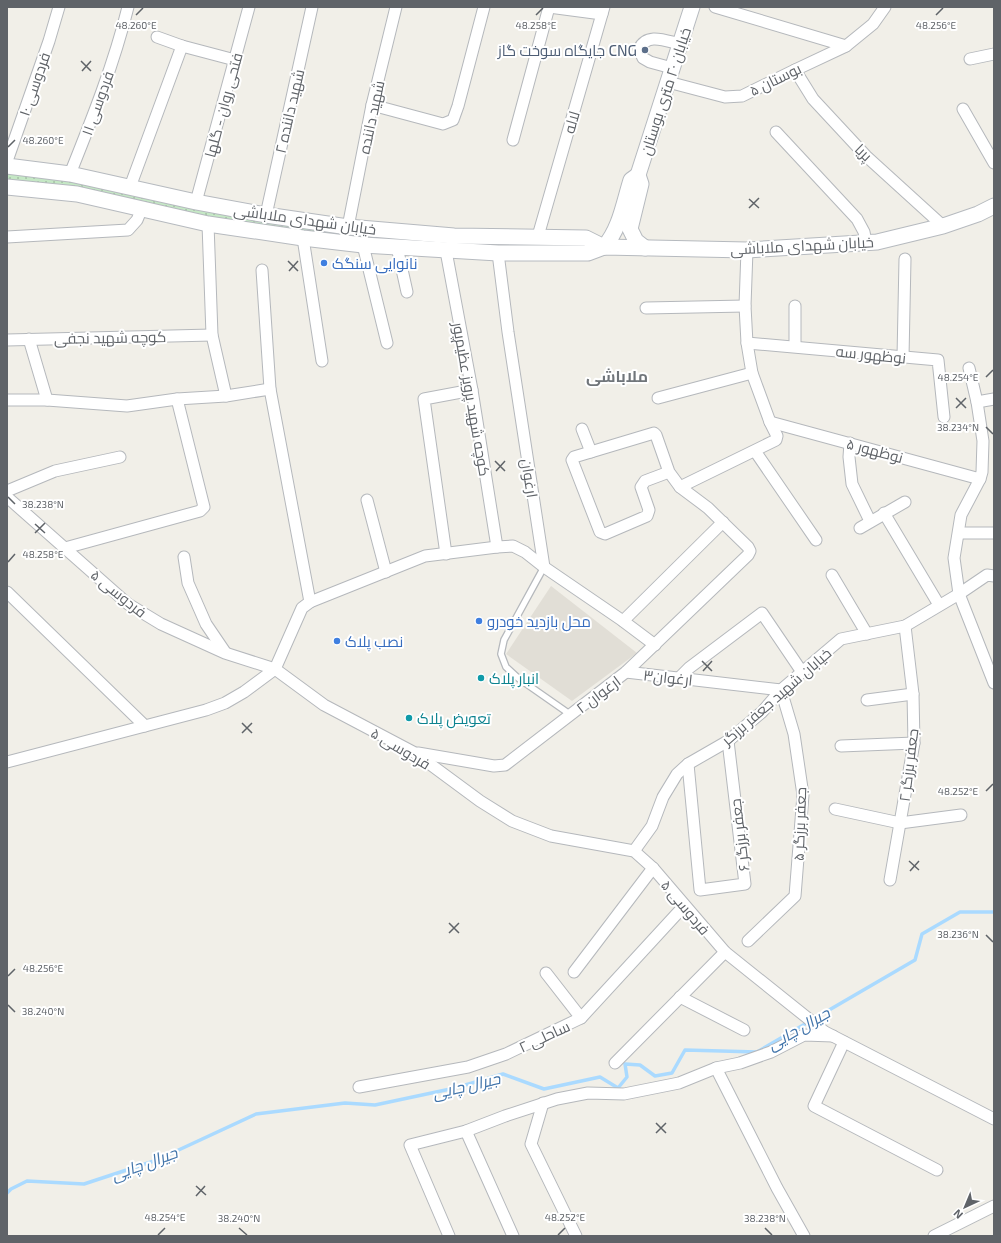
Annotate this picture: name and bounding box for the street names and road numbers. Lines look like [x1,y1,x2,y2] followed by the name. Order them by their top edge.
[636,25,696,158] street label: خیابان ۲۰ متری بوستان
[15,50,55,119] street label: فردوسی ۱۰
[200,51,248,160] street label: فتحی روان - گلها
[746,59,805,101] street label: بوستان ۵
[271,67,309,155] street label: شهید داننده ۲
[77,68,119,138] street label: فردوسی ۱۱
[354,79,390,156] street label: شهید داننده
[559,109,583,135] street label: لاله
[850,140,876,166] street label: پریا
[232,200,377,240] street label: خیابان شهدای ملاباشی
[730,232,874,260] street label: خیابان شهدای ملاباشی
[447,320,494,478] street label: کوچه شهید پرویز عظیم‌پور
[54,327,166,349] street label: کوچه شهید نجفی
[835,341,907,369] street label: نوظهور سه
[844,434,905,468] street label: نوظهور ۵
[516,457,542,499] street label: ارغوان
[86,565,150,622] street label: فردوسی ۵
[717,643,836,751] street label: خیابان شهید جعفر برزگر
[642,665,694,691] street label: ارغوان۳
[572,672,625,718] street label: ارغوان ۲
[367,723,434,774] street label: فردوسی ۵
[895,727,922,803] street label: جعفر برزگر ۲
[789,787,810,861] street label: جعفر برزگر ۵
[726,798,753,872] street label: جعفر برزگر ۶
[656,876,714,939] street label: فردوسی ۵
[516,1016,573,1057] street label: ساحلی ۲

